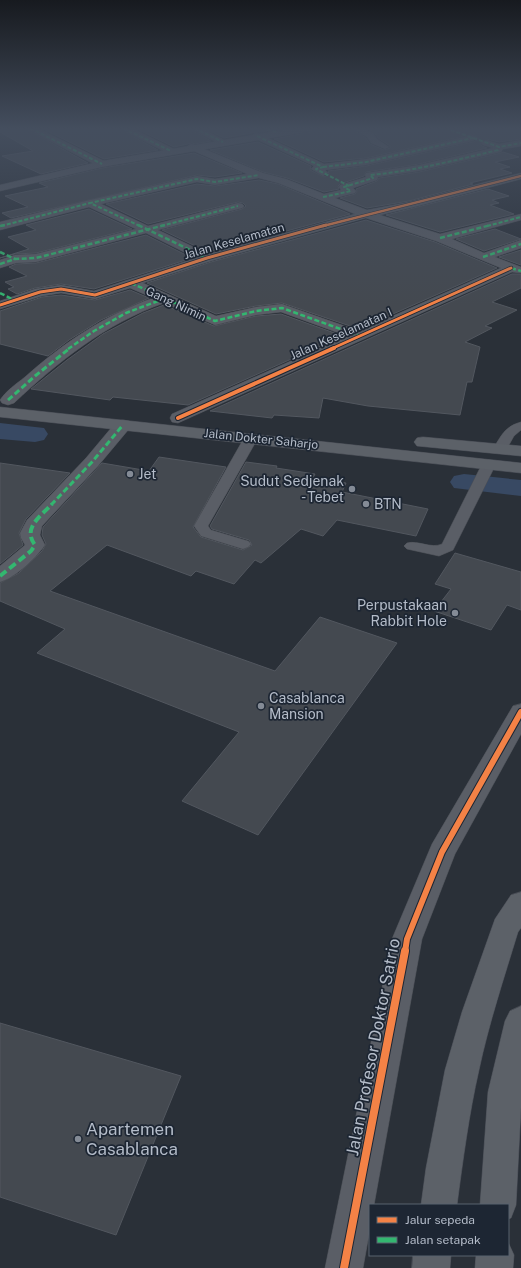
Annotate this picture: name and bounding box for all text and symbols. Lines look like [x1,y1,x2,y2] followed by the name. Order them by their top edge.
[182,220,286,262] street label: Jalan Keselamatan
[143,284,209,324] street label: Gang Nimin
[288,305,394,363] street label: Jalan Keselamatan I
[203,426,319,452] street label: Jalan Dokter Saharjo
[138,466,157,482] place label: Jet
[125,469,135,479] marker: Jet
[240,473,344,505] place label: Sudut Sedjenak - Tebet
[347,484,357,494] marker: Sudut Sedjenak - Tebet
[374,496,402,512] place label: BTN
[361,499,371,509] marker: BTN
[357,597,447,629] place label: Perpustakaan Rabbit Hole
[450,608,460,618] marker: Perpustakaan Rabbit Hole
[269,690,345,722] place label: Casablanca Mansion
[256,701,266,711] marker: Casablanca Mansion
[342,937,404,1157] street label: Jalan Profesor Doktor Satrio
[86,1119,178,1159] place label: Apartemen Casablanca
[73,1134,83,1144] marker: Apartemen Casablanca
[369,1204,509,1256] legend
[405,1213,475,1227] text: Jalur sepeda
[405,1233,481,1247] text: Jalan setapak

